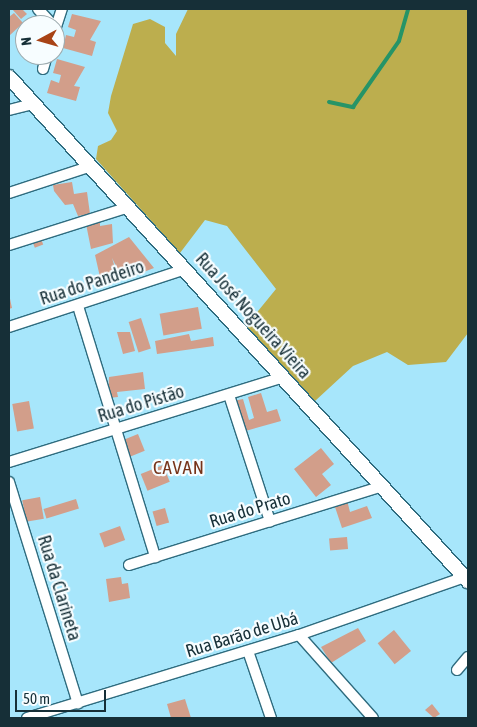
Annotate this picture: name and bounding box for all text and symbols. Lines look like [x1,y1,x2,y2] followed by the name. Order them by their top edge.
[15,15,65,65] north arrow
[18,37,34,46] text: N
[191,249,315,383] street label: Rua José Nogueira Vieira
[37,256,147,310] street label: Rua do Pandeiro
[95,381,187,427] street label: Rua do Pistão
[152,457,206,479] district label: CAVAN
[207,487,293,533] street label: Rua do Prato
[33,533,85,643] street label: Rua da Clarineta
[183,608,301,662] street label: Rua Barão de Ubá
[18,680,109,712] scale bar
[23,690,50,707] text: 50 m

